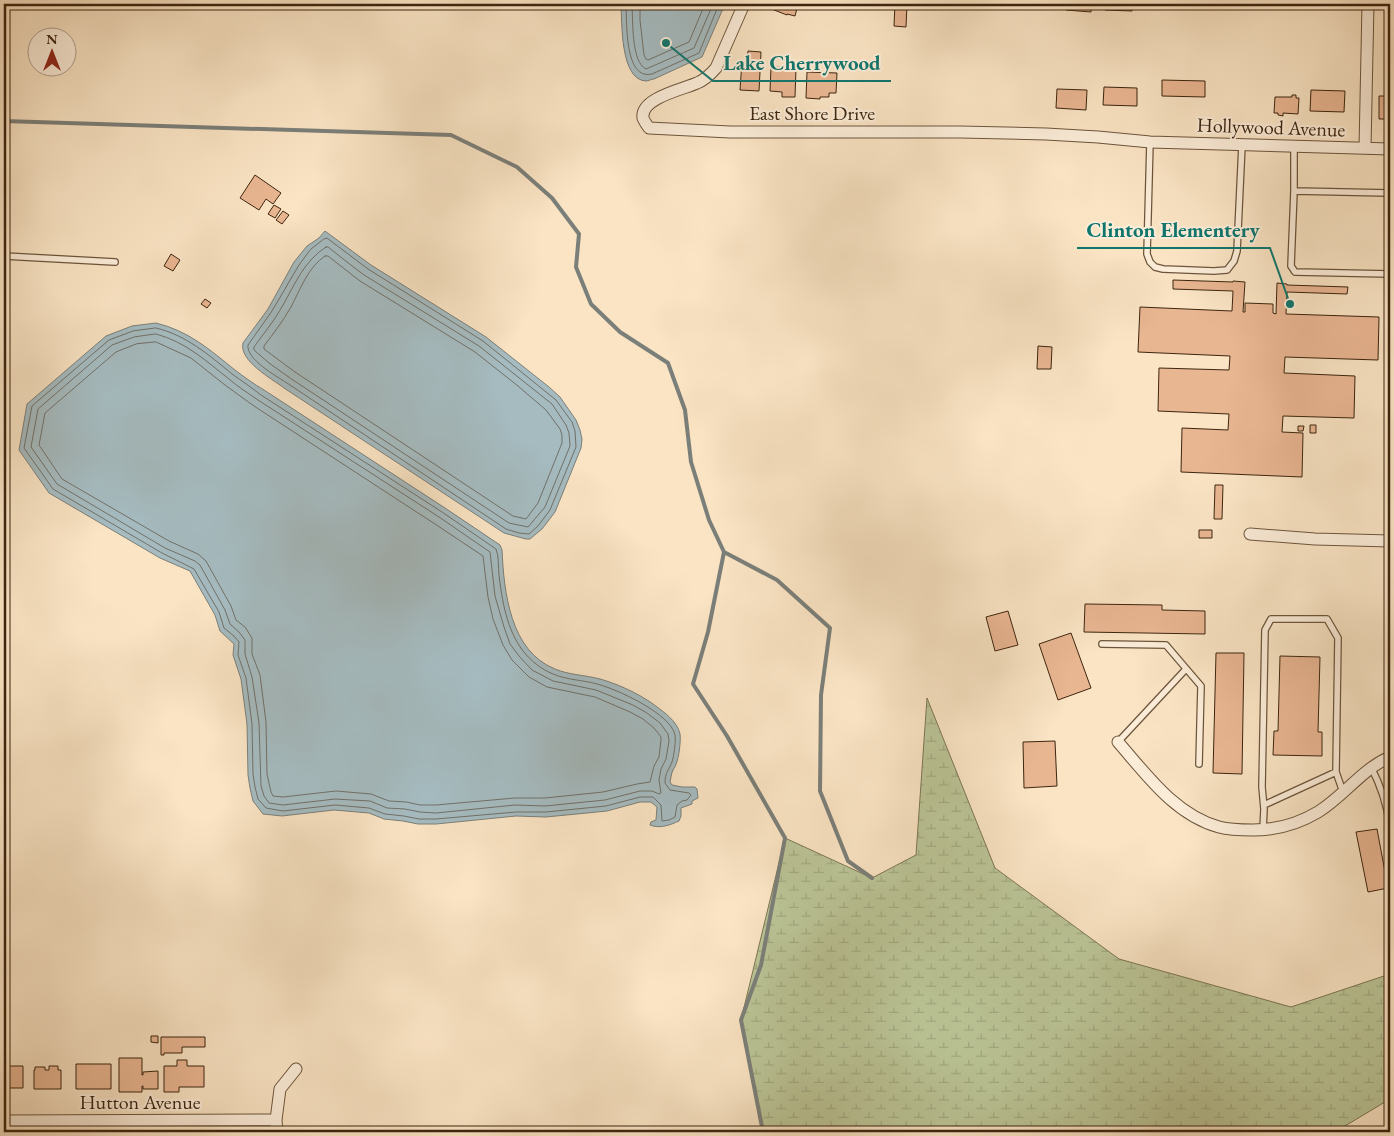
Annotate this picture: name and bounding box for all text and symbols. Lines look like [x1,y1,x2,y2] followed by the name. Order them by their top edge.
[28,28,78,78] north arrow
[46,30,58,48] text: N
[713,45,891,81] callout: Lake Cherrywood
[723,49,881,76] text: Lake Cherrywood
[749,100,875,126] street label: East Shore Drive
[1196,111,1346,143] street label: Hollywood Avenue
[1077,212,1270,248] callout: Clinton Elementery
[1086,216,1260,243] text: Clinton Elementery
[79,1089,201,1115] street label: Hutton Avenue

